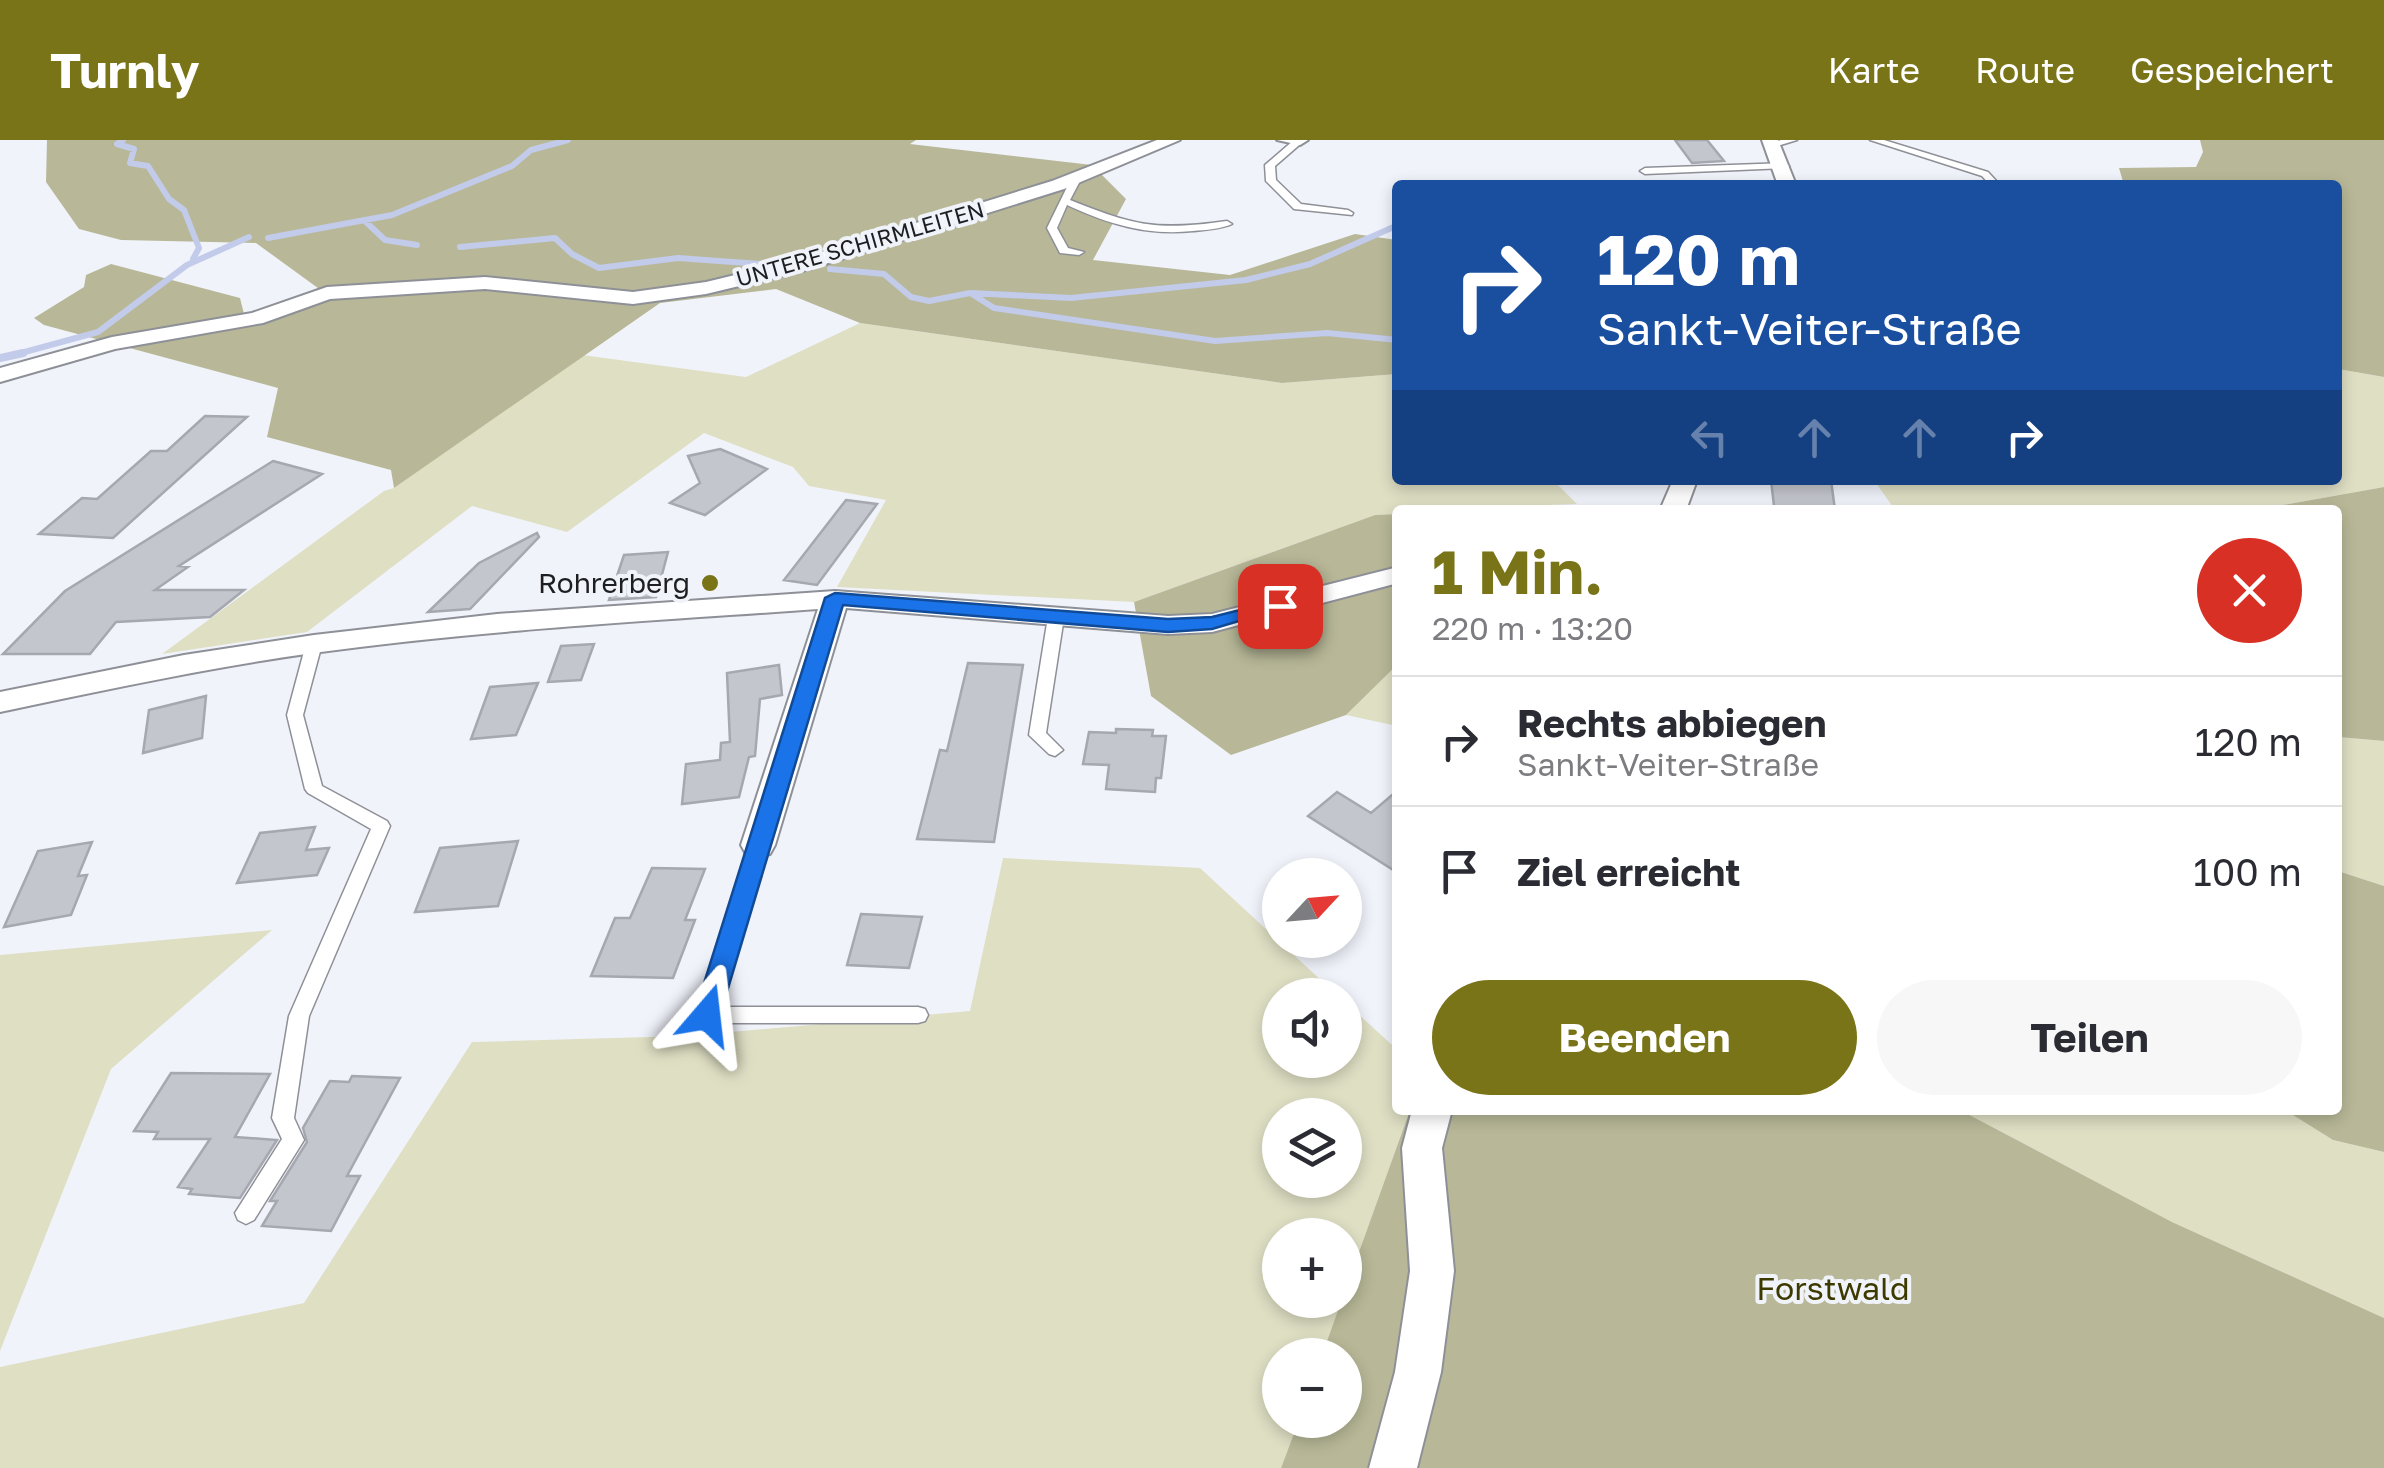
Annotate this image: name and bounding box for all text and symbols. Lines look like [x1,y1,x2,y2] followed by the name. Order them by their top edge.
[50,41,200,99] text: Turnly
[1828,49,1920,91] text: Karte
[1975,49,2075,91] text: Route
[2130,49,2334,91] text: Gespeichert
[733,195,987,292] street label: UNTERE SCHIRMLEITEN
[1597,216,1800,300] text: 120 m
[1432,220,1562,350] icon: right
[1597,301,2022,355] text: Sankt-Veiter-Straße
[1682,410,1737,465] icon: left
[1787,410,1842,465] icon: ahead
[1892,410,1947,465] icon: ahead
[1997,410,2052,465] icon: right
[1432,535,1603,607] text: 1 Min.
[2197,538,2302,643] button: close
[1238,564,1323,649] pin
[538,566,690,599] place label: Rohrerberg
[699,572,721,594] marker: Rohrerberg
[1253,579,1308,634] icon: arrive
[1432,609,1633,647] text: 220 m · 13:20
[1517,700,1826,745] text: Rechts abbiegen
[1432,714,1487,769] icon: right
[2195,719,2302,764] text: 120 m
[1517,745,1819,783] text: Sankt-Veiter-Straße
[1432,844,1487,899] icon: arrive
[1517,849,1740,894] text: Ziel erreicht
[2193,849,2302,894] text: 100 m
[1262,858,1362,958] north arrow
[1262,858,1362,1438] map controls
[655,963,759,1067] position arrow
[1262,978,1362,1078] button: sound
[1432,980,1857,1095] button: Beenden
[1877,980,2302,1095] button: Teilen
[1262,1098,1362,1198] button: layers
[1262,1218,1362,1318] button: +
[1756,1269,1910,1307] park label: Forstwald
[1262,1338,1362,1438] button: −

